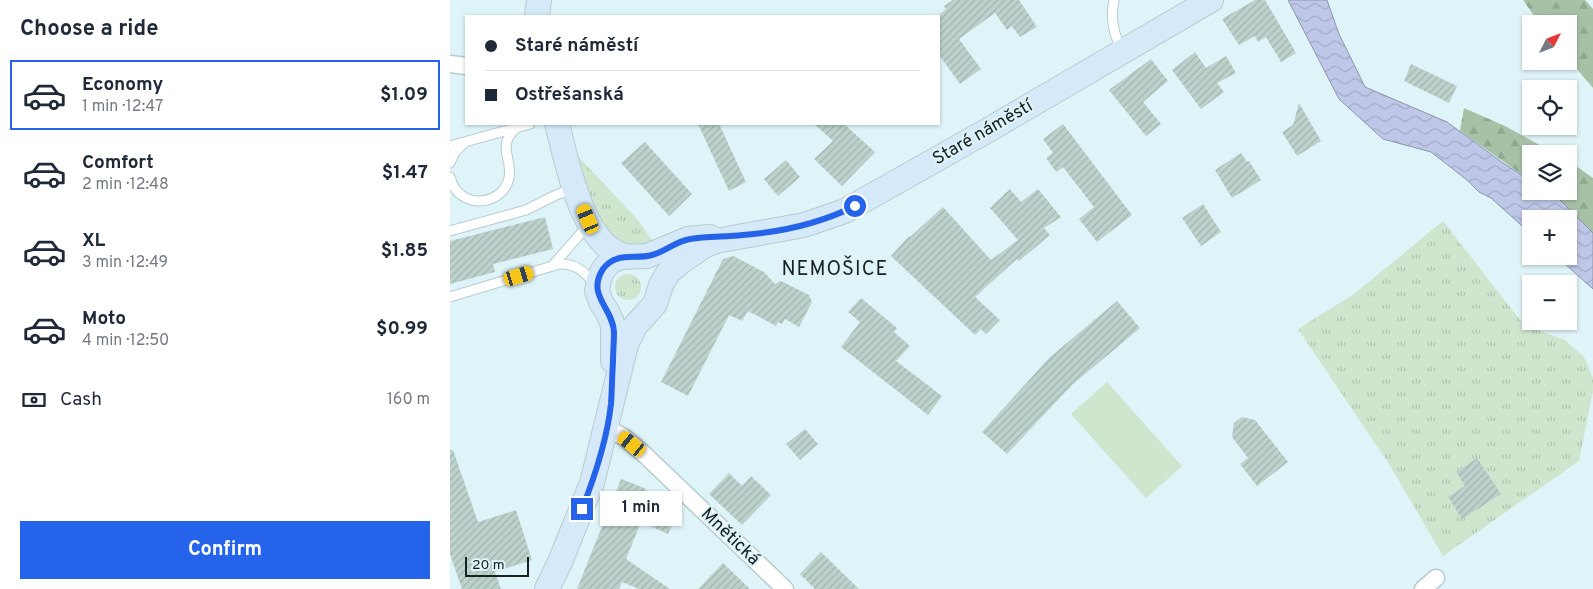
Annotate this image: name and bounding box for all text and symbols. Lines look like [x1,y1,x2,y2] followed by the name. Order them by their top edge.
[1522,15,1578,70] north arrow
[1522,15,1577,330] map controls
[20,16,158,43] text: Choose a ride
[515,34,638,58] text: Staré náměstí
[22,73,67,118] icon: car
[82,73,163,97] text: Economy
[1522,80,1577,135] button: locate
[380,83,428,107] text: $1.09
[515,83,624,107] text: Ostřešanská
[929,94,1038,171] street label: Staré náměstí
[82,97,163,117] text: 1 min · 12:47
[1522,145,1577,200] button: layers
[22,151,67,196] icon: car
[82,151,154,175] text: Comfort
[382,161,428,185] text: $1.47
[82,175,169,195] text: 2 min · 12:48
[844,195,866,217] route start
[575,202,600,236] car
[1522,210,1577,265] button: +
[22,229,67,274] icon: car
[82,229,105,253] text: XL
[381,239,428,263] text: $1.85
[82,253,168,273] text: 3 min · 12:49
[782,255,888,283] district label: NEMOŠICE
[502,264,535,288] car
[1522,275,1577,330] button: −
[22,307,67,352] icon: car
[82,307,126,331] text: Moto
[376,317,428,341] text: $0.99
[82,331,169,351] text: 4 min · 12:50
[20,386,48,414] icon: cash
[60,388,102,412] text: Cash
[387,390,430,410] text: 160 m
[615,429,648,459] car
[600,492,682,526] callout: 1 min
[571,498,593,520] route end
[622,498,660,518] text: 1 min
[696,503,764,571] street label: Mnětická
[20,521,430,579] button: Confirm
[465,554,529,577] scale bar
[472,557,505,574] text: 20 m

